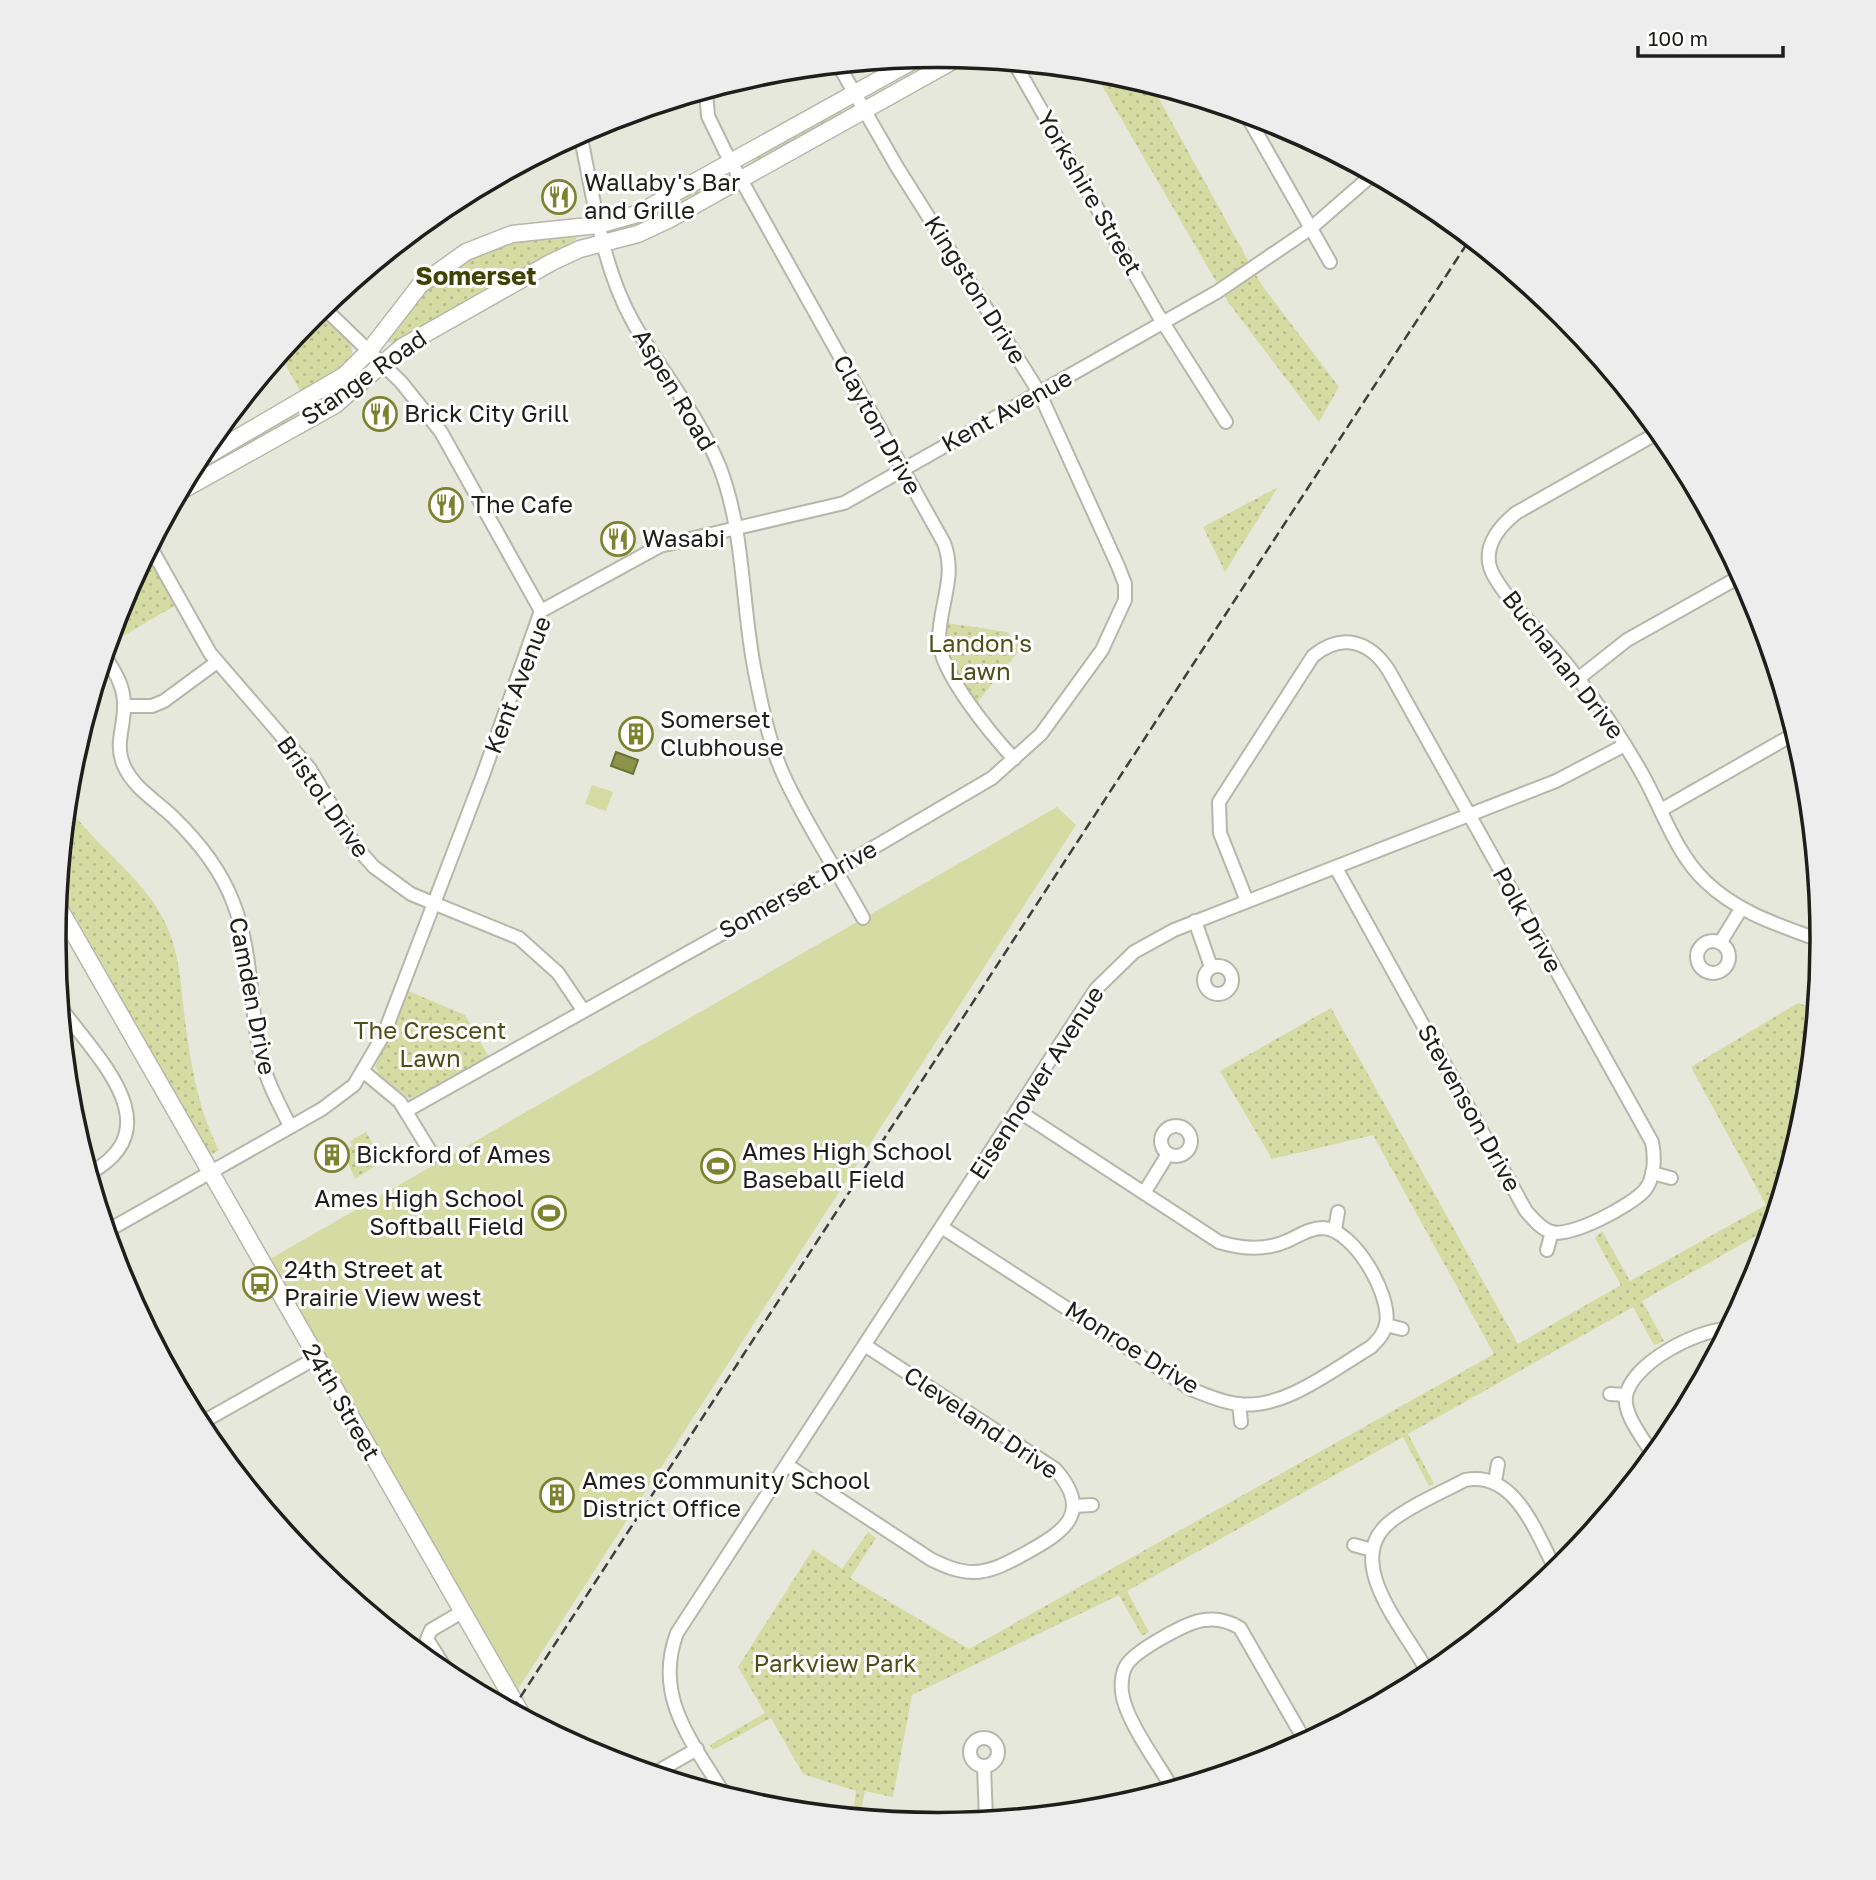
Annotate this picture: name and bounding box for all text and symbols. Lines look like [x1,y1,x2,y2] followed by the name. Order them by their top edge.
[1638,14,1783,58] scale bar
[1648,25,1708,51] text: 100 m
[1032,105,1149,280] street label: Yorkshire Street
[584,167,740,224] place label: Wallaby's Bar and Grille
[540,178,578,216] restaurant icon: Wallaby's Bar and Grille
[919,210,1033,369] street label: Kingston Drive
[415,260,537,291] district label: Somerset
[295,323,431,431] street label: Stange Road
[628,323,723,455] street label: Aspen Road
[828,349,929,499] street label: Clayton Drive
[936,362,1077,457] street label: Kent Avenue
[361,395,399,433] restaurant icon: Brick City Grill
[404,398,569,427] place label: Brick City Grill
[427,486,465,524] restaurant icon: The Cafe
[471,489,573,518] place label: The Cafe
[599,520,637,558] restaurant icon: Wasabi
[642,523,725,552] place label: Wasabi
[1497,584,1631,744] street label: Buchanan Drive
[477,612,556,757] street label: Kent Avenue
[928,628,1032,685] park label: Landon's Lawn
[660,704,784,761] place label: Somerset Clubhouse
[617,715,655,753] building icon: Somerset Clubhouse
[272,730,377,863] street label: Bristol Drive
[713,833,881,944] street label: Somerset Drive
[1487,861,1569,977] street label: Polk Drive
[224,914,283,1077] street label: Camden Drive
[962,980,1109,1184] street label: Eisenhower Avenue
[354,1015,506,1072] park label: The Crescent Lawn
[1412,1019,1528,1196] street label: Stevenson Drive
[313,1136,351,1174] building icon: Bickford of Ames
[742,1136,952,1193] place label: Ames High School Baseball Field
[356,1139,551,1168] place label: Bickford of Ames
[699,1147,737,1185] sports icon: Ames High School Baseball Field
[314,1183,524,1240] place label: Ames High School Softball Field
[530,1194,568,1232] sports icon: Ames High School Softball Field
[284,1254,482,1311] place label: 24th Street at Prairie View west
[241,1265,279,1303] bus stop icon: 24th Street at Prairie View west
[1060,1294,1205,1399] street label: Monroe Drive
[297,1338,387,1465] street label: 24th Street
[899,1359,1065,1484] street label: Cleveland Drive
[582,1465,870,1522] place label: Ames Community School District Office
[538,1476,576,1514] building icon: Ames Community School District Office
[753,1648,917,1677] park label: Parkview Park

